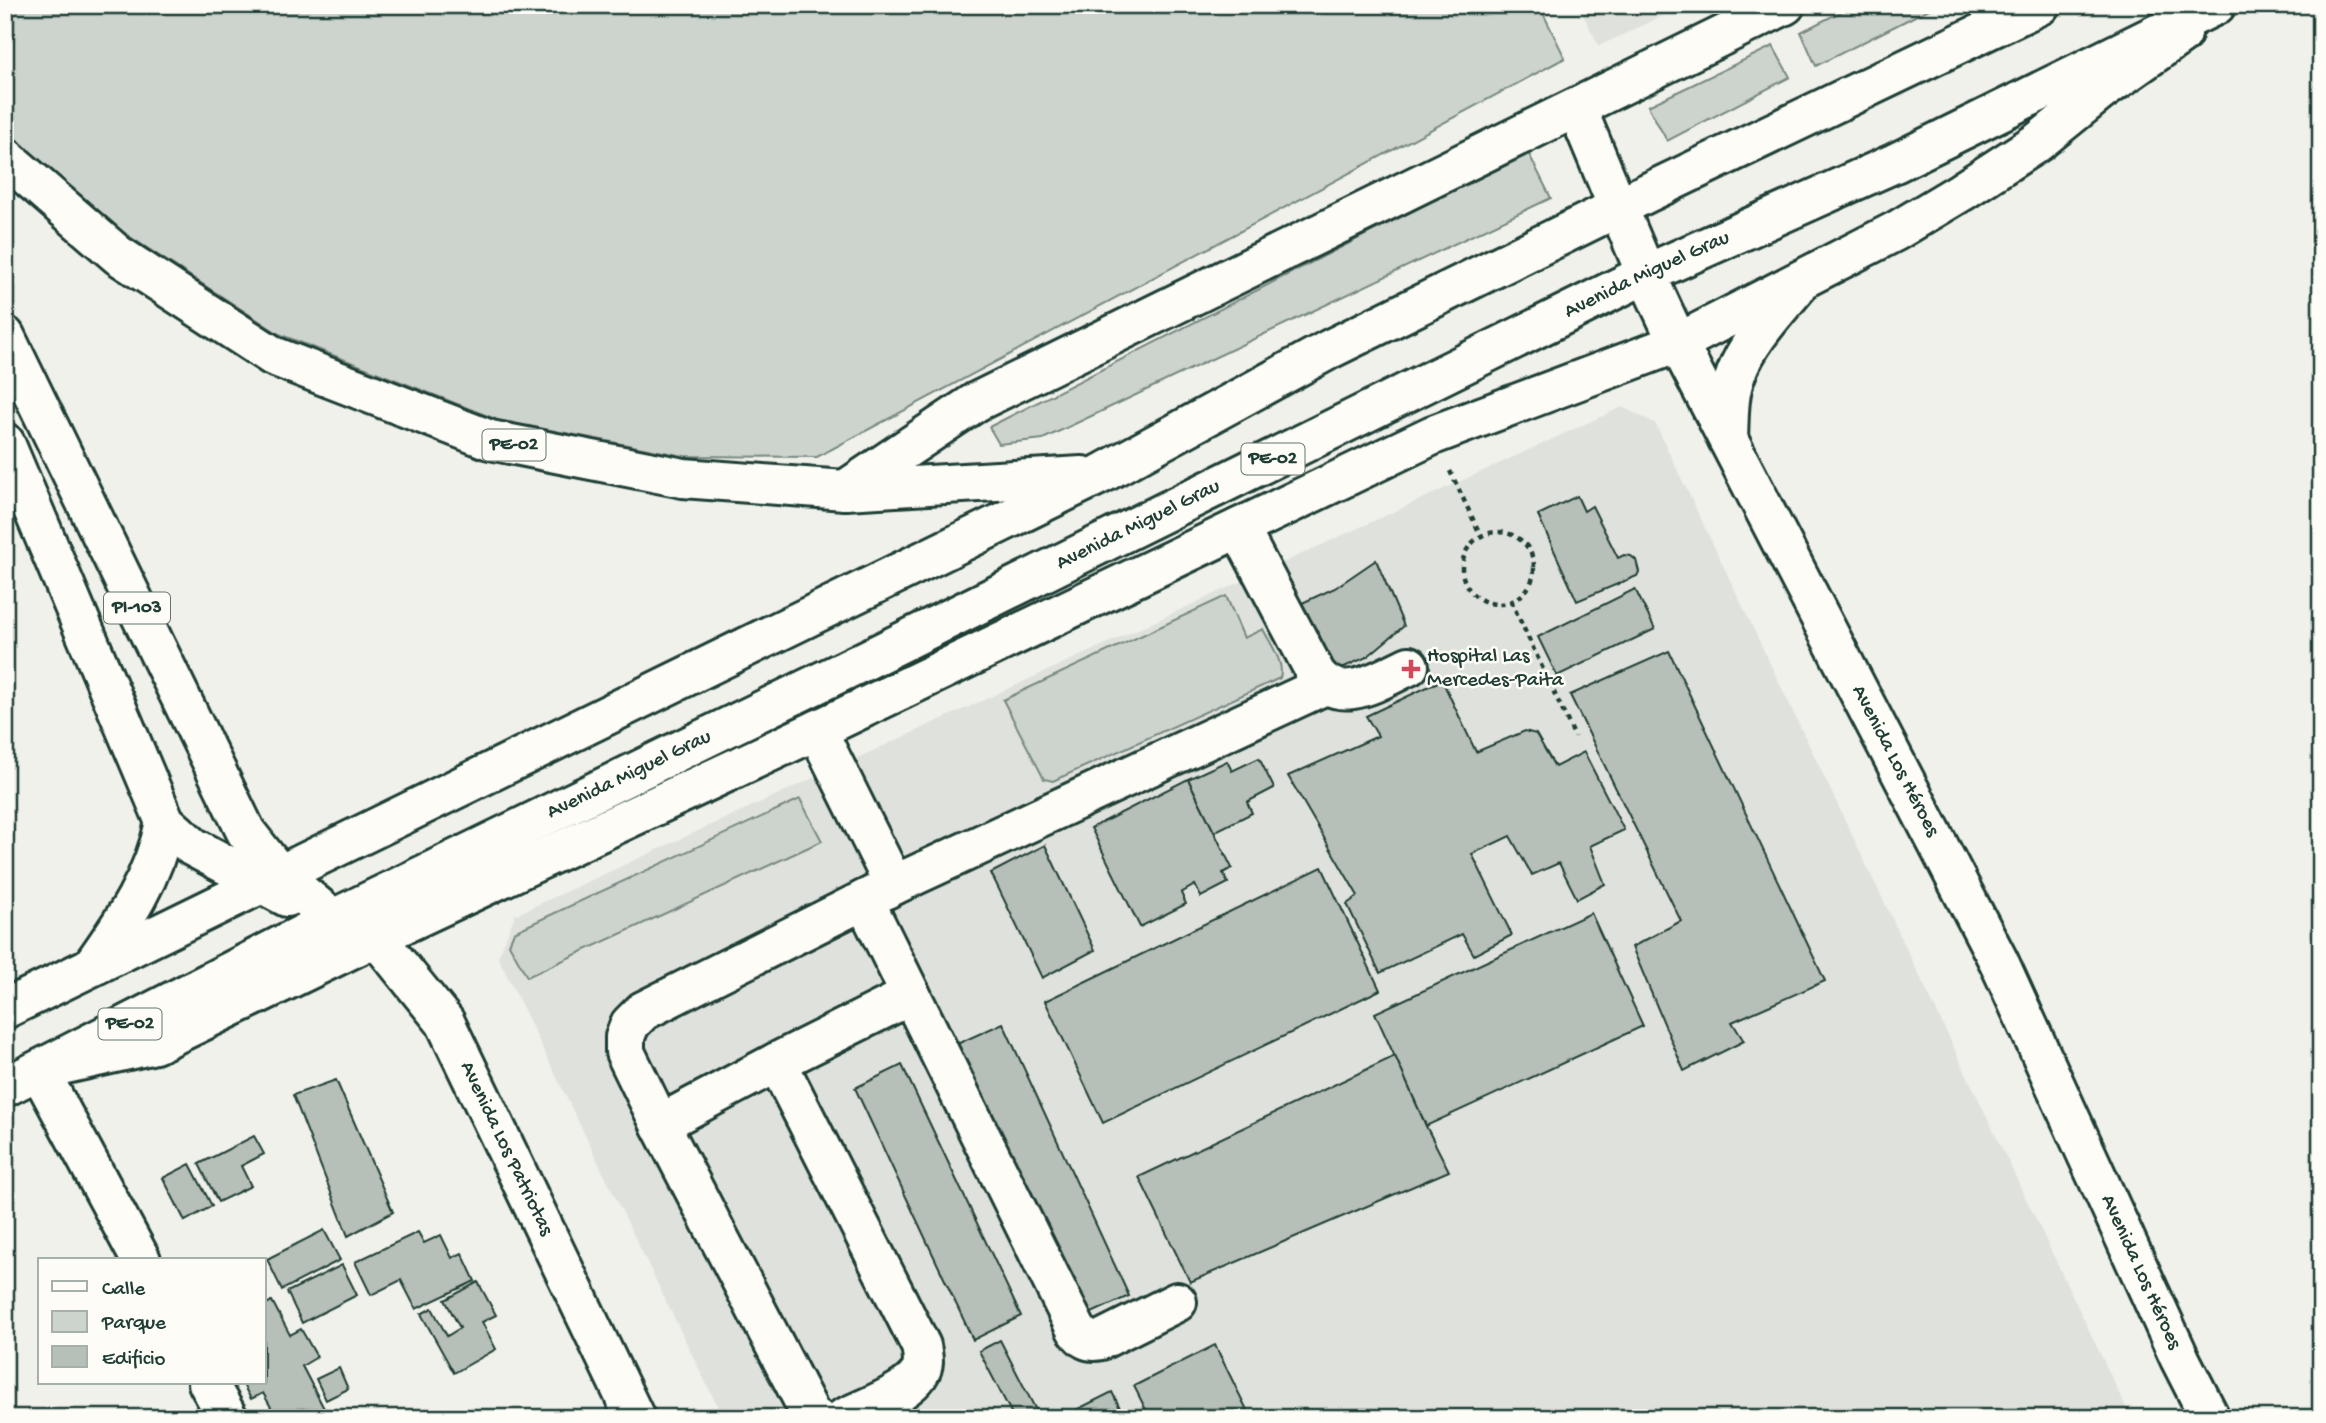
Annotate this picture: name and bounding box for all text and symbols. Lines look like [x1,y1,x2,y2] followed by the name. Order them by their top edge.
[1560,226,1734,325] street label: Avenida Miguel Grau
[482,430,546,460] road number: PE-02
[1242,444,1304,474] road number: PE-02
[1052,474,1225,576] street label: Avenida Miguel Grau
[104,593,170,624] road number: PI-103
[1427,645,1565,694] place label: Hospital Las Mercedes-Paita
[1401,659,1421,679] marker: Hospital Las Mercedes-Paita
[1845,681,1945,842] street label: Avenida Los Héroes
[543,724,716,826] street label: Avenida Miguel Grau
[99,1008,162,1040] road number: PE-02
[453,1058,559,1241] street label: Avenida Los Patriotas
[2094,1191,2187,1354] street label: Avenida Los Héroes
[38,1258,266,1384] legend
[102,1278,146,1303] text: Calle
[101,1312,167,1337] text: Parque
[102,1348,166,1373] text: Edificio

